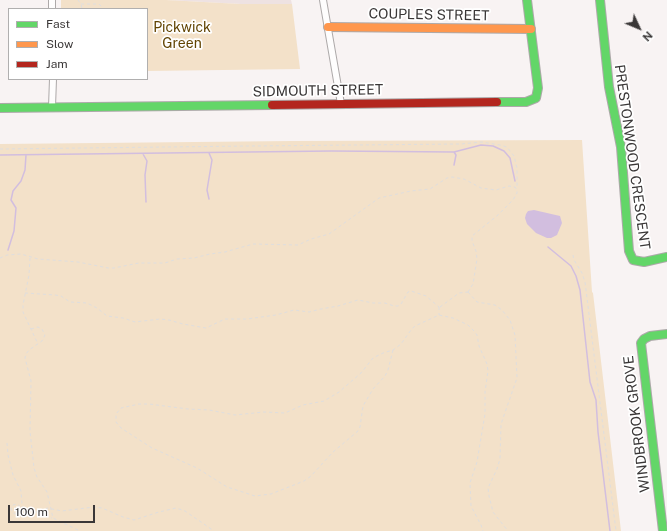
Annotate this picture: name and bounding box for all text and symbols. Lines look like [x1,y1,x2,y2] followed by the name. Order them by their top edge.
[368,6,490,24] street label: COUPLES STREET
[8,8,148,80] legend
[619,8,659,48] north arrow
[46,17,70,31] text: Fast
[153,20,211,52] park label: Pickwick Green
[640,29,655,44] text: N
[46,37,73,51] text: Slow
[46,57,68,71] text: Jam
[611,64,653,250] street label: PRESTONWOOD CRESCENT
[253,81,383,101] street label: SIDMOUTH STREET
[620,355,654,493] street label: WINDBROOK GROVE
[10,497,97,523] scale bar
[15,505,48,519] text: 100 m

